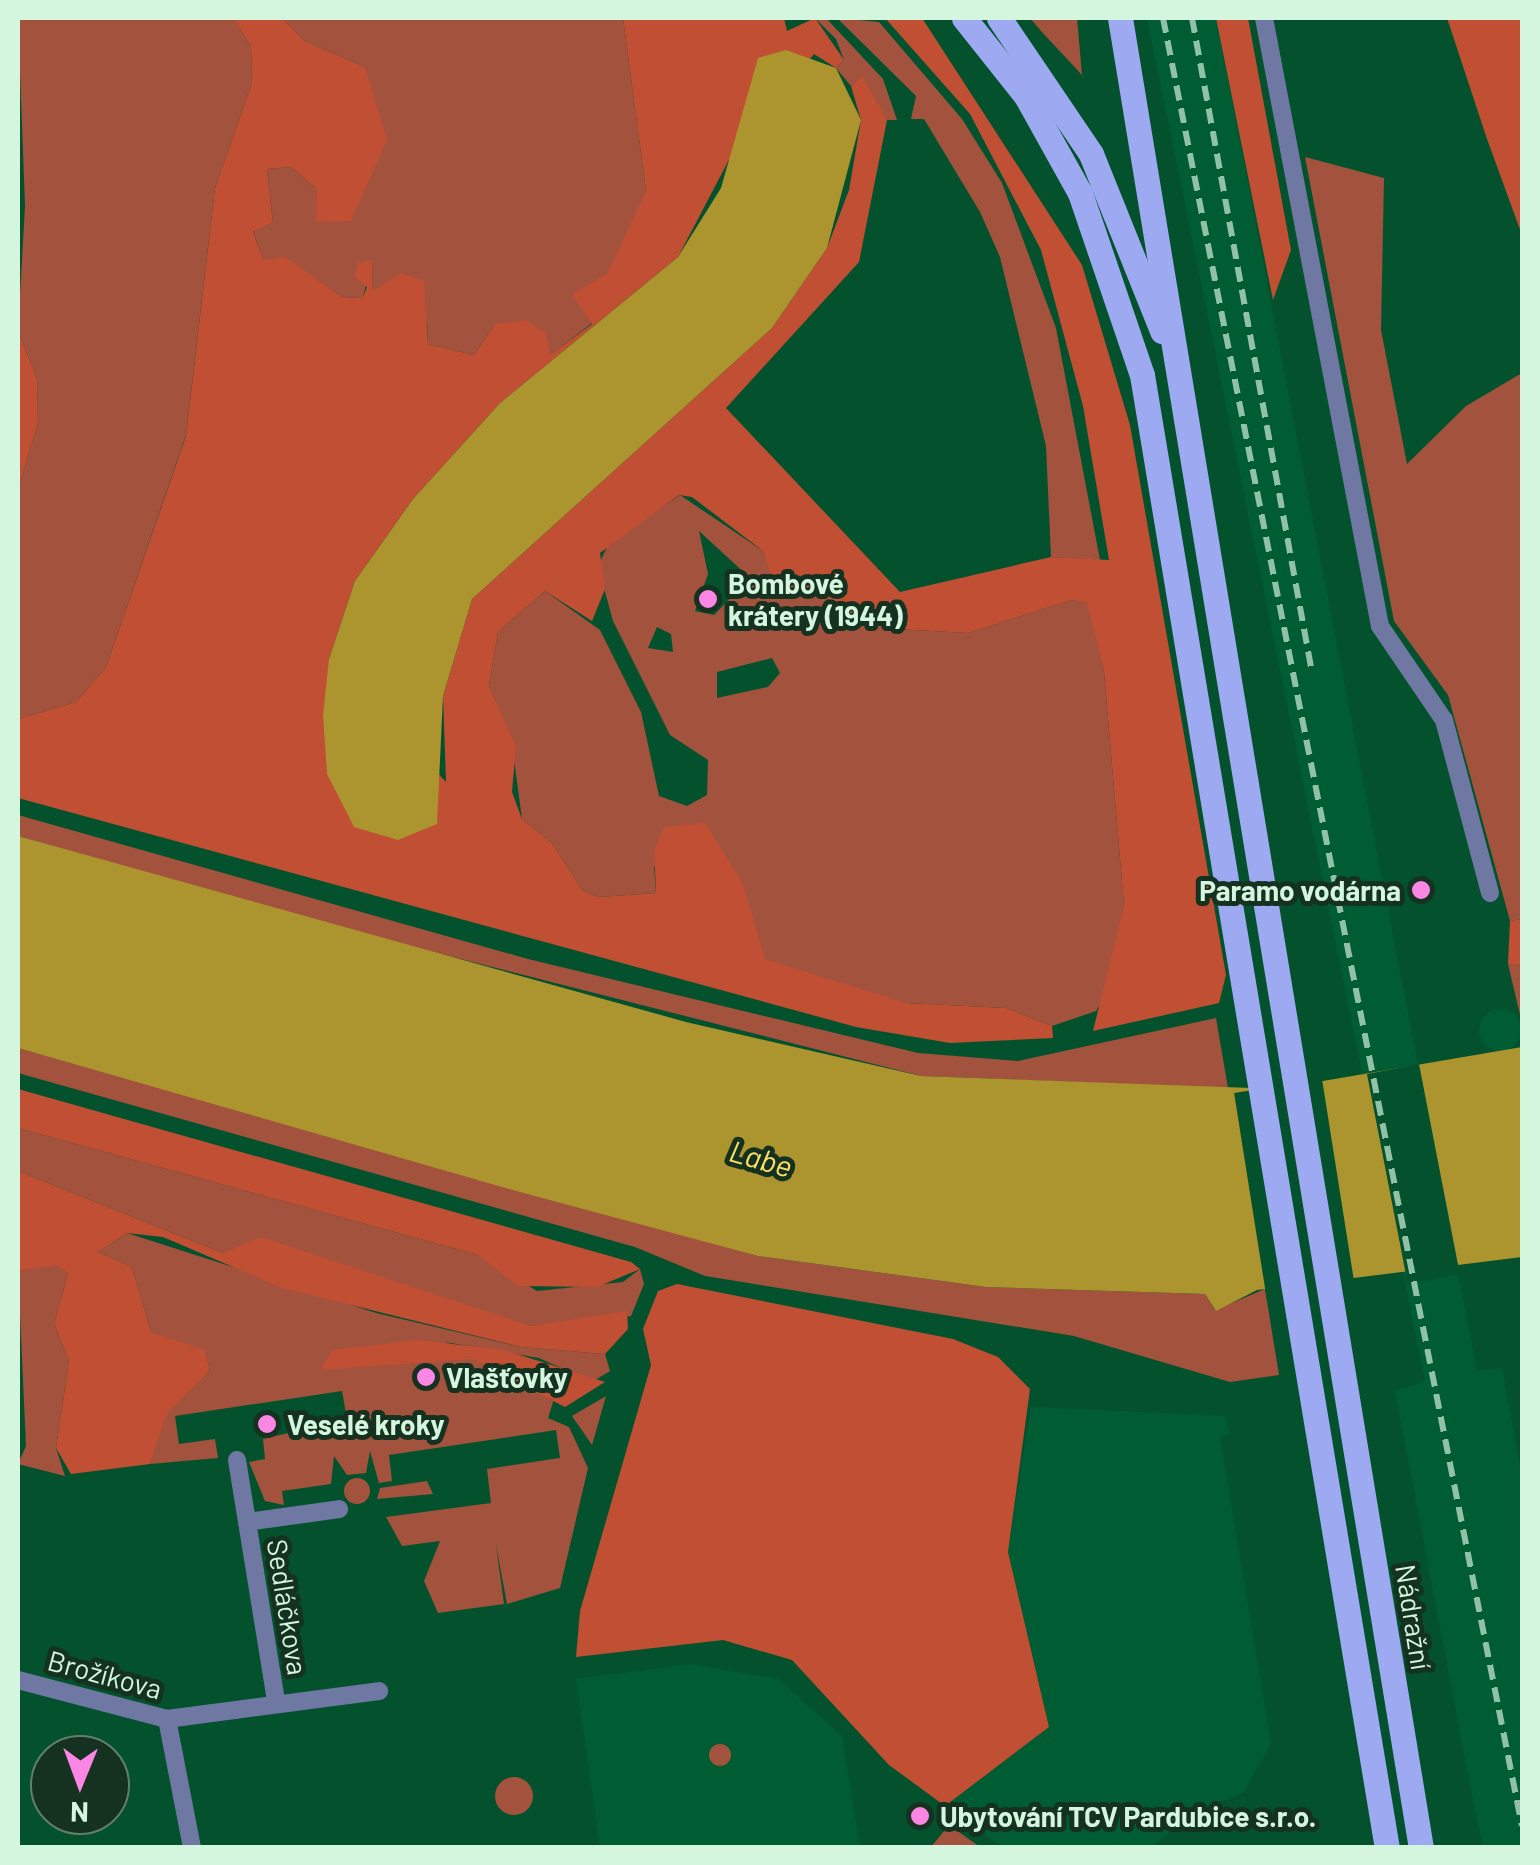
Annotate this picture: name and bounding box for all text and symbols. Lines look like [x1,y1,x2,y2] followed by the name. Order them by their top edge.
[728,566,903,632] place label: Bombové krátery (1944)
[697,588,719,610] marker: Bombové krátery (1944)
[1199,873,1401,907] place label: Paramo vodárna
[1410,879,1432,901] marker: Paramo vodárna
[725,1132,797,1184] water label: Labe
[446,1360,568,1394] place label: Vlašťovky
[415,1366,437,1388] marker: Vlašťovky
[287,1407,445,1441] place label: Veselé kroky
[256,1413,278,1435] marker: Veselé kroky
[261,1537,315,1677] street label: Sedláčkova
[1389,1562,1439,1672] street label: Nádražní
[44,1643,166,1705] street label: Brožíkova
[30,1735,130,1835] north arrow
[70,1796,89,1830] text: N
[940,1799,1316,1833] place label: Ubytování TCV Pardubice s.r.o.
[909,1805,931,1827] marker: Ubytování TCV Pardubice s.r.o.

